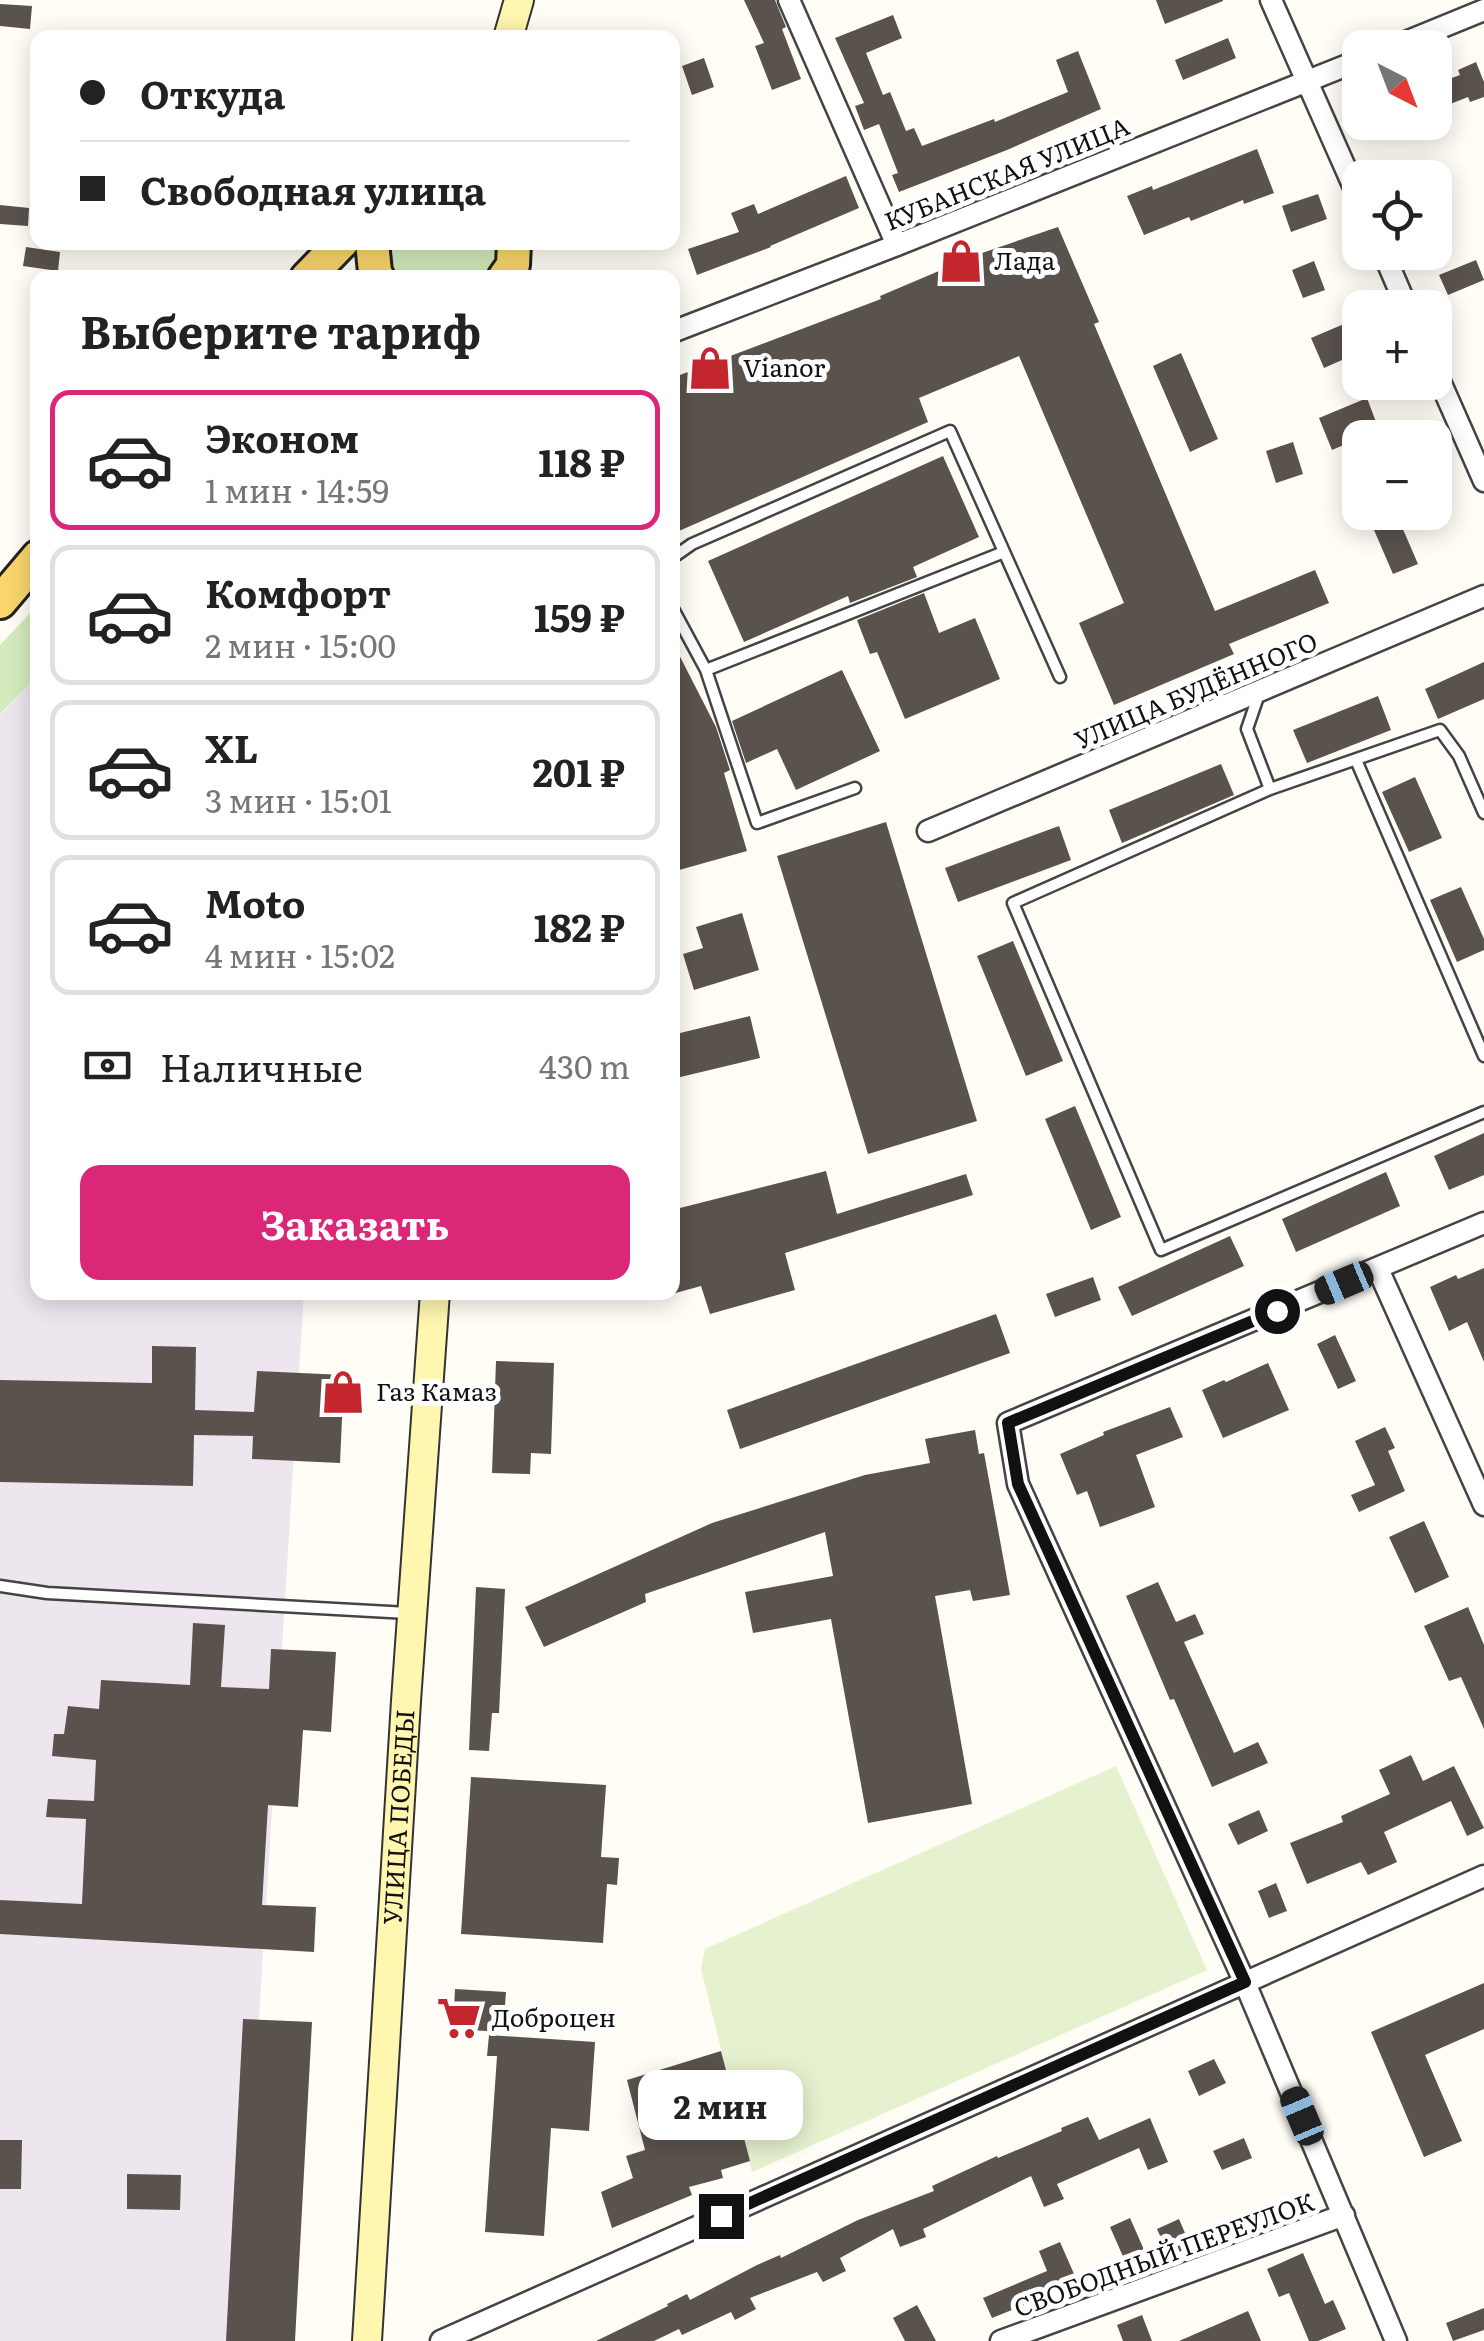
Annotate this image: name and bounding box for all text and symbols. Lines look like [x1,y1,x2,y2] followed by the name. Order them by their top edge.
[1342,30,1452,140] north arrow
[1342,30,1452,530] map controls
[140,64,285,121] text: Откуда
[878,107,1134,239] street label: КУБАНСКАЯ УЛИЦА
[140,160,486,217] text: Свободная улица
[1342,160,1452,270] button: locate
[937,237,985,285] shop icon: Лада
[994,241,1056,278] place label: Лада
[1342,290,1452,400] button: +
[80,296,481,363] text: Выберите тариф
[686,344,734,392] shop icon: Vianor
[743,348,825,385] place label: Vianor
[205,408,359,465] text: Эконом
[85,415,175,505] icon: car
[1342,420,1452,530] button: −
[538,432,625,489] text: 118 ₽
[205,465,389,513] text: 1 мин · 14:59
[205,563,391,620] text: Комфорт
[85,570,175,660] icon: car
[534,587,625,644] text: 159 ₽
[205,620,396,668] text: 2 мин · 15:00
[1068,622,1323,758] street label: УЛИЦА БУДЁННОГО
[205,718,258,775] text: XL
[85,725,175,815] icon: car
[532,742,625,799] text: 201 ₽
[205,775,392,823] text: 3 мин · 15:01
[205,873,305,930] text: Moto
[85,880,175,970] icon: car
[534,897,625,954] text: 182 ₽
[205,930,395,978] text: 4 мин · 15:02
[160,1037,363,1094] text: Наличные
[80,1038,135,1093] icon: cash
[539,1041,630,1089] text: 430 m
[80,1165,630,1280] button: Заказать
[1311,1257,1377,1309] car
[1255,1289,1300,1334] route start
[319,1368,367,1416] shop icon: Газ Камаз
[376,1372,497,1409] place label: Газ Камаз
[372,1708,422,1926] street label: УЛИЦА ПОБЕДЫ
[435,1994,483,2042] supermarket icon: Доброцен
[492,1998,616,2035] place label: Доброцен
[638,2071,804,2141] callout: 2 мин
[674,2081,767,2129] text: 2 мин
[1276,2083,1328,2149] car
[1008,2182,1319,2325] street label: СВОБОДНЫЙ ПЕРЕУЛОК
[699,2194,744,2239] route end

